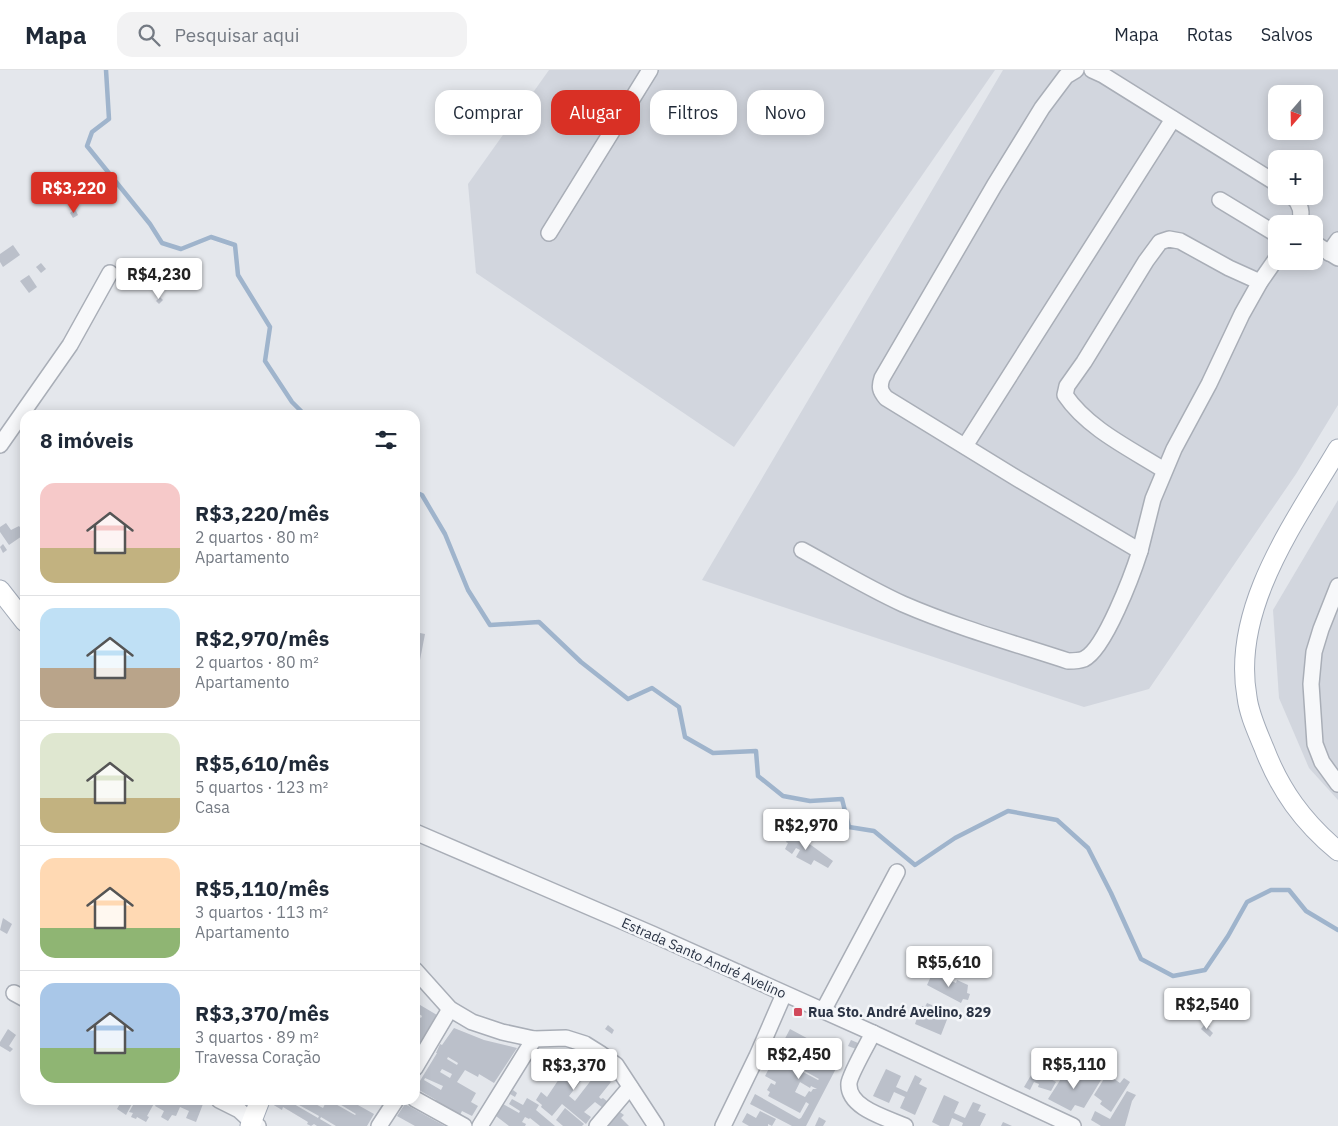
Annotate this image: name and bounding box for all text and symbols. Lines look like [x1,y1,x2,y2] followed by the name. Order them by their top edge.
[117,12,467,57] search box
[25,19,87,51] text: Mapa
[135,21,163,49] icon: search
[175,23,300,47] text: Pesquisar aqui
[1114,23,1159,46] text: Mapa
[1187,23,1233,46] text: Rotas
[1261,23,1313,46] text: Salvos
[1268,85,1322,140] north arrow
[1268,85,1323,270] map controls
[435,90,541,135] chip: Comprar
[551,90,640,135] chip: Alugar
[650,90,737,135] chip: Filtros
[747,90,824,135] chip: Novo
[1268,150,1323,205] button: +
[28,172,120,214] pin: R$3,220
[42,178,106,198] text: R$3,220
[1268,215,1323,270] button: −
[113,258,205,300] pin: R$4,230
[127,264,191,284] text: R$4,230
[40,426,134,454] text: 8 imóveis
[372,426,400,454] icon: filters
[195,499,329,527] text: R$3,220/mês
[80,503,140,563] icon: home
[195,527,319,547] text: 2 quartos · 80 m²
[195,547,290,567] text: Apartamento
[195,624,329,652] text: R$2,970/mês
[80,628,140,688] icon: home
[195,652,319,672] text: 2 quartos · 80 m²
[195,672,290,692] text: Apartamento
[195,749,329,777] text: R$5,610/mês
[80,753,140,813] icon: home
[195,777,328,797] text: 5 quartos · 123 m²
[195,797,230,817] text: Casa
[760,808,852,851] pin: R$2,970
[774,815,838,835] text: R$2,970
[195,874,329,902] text: R$5,110/mês
[80,878,140,938] icon: home
[195,902,328,922] text: 3 quartos · 113 m²
[619,914,789,1003] street label: Estrada Santo André Avelino
[195,922,290,942] text: Apartamento
[903,946,995,988] pin: R$5,610
[917,952,981,972] text: R$5,610
[1161,988,1253,1030] pin: R$2,540
[1175,994,1239,1014] text: R$2,540
[195,999,329,1027] text: R$3,370/mês
[80,1003,140,1063] icon: home
[808,1003,991,1021] place label: Rua Sto. André Avelino, 829
[792,1006,804,1018] marker: Rua Sto. André Avelino, 829
[195,1027,319,1047] text: 3 quartos · 89 m²
[753,1038,845,1080] pin: R$2,450
[767,1044,831,1064] text: R$2,450
[195,1047,321,1067] text: Travessa Coração
[528,1048,620,1091] pin: R$3,370
[1028,1048,1120,1090] pin: R$5,110
[1042,1054,1106,1074] text: R$5,110
[542,1055,606,1075] text: R$3,370

